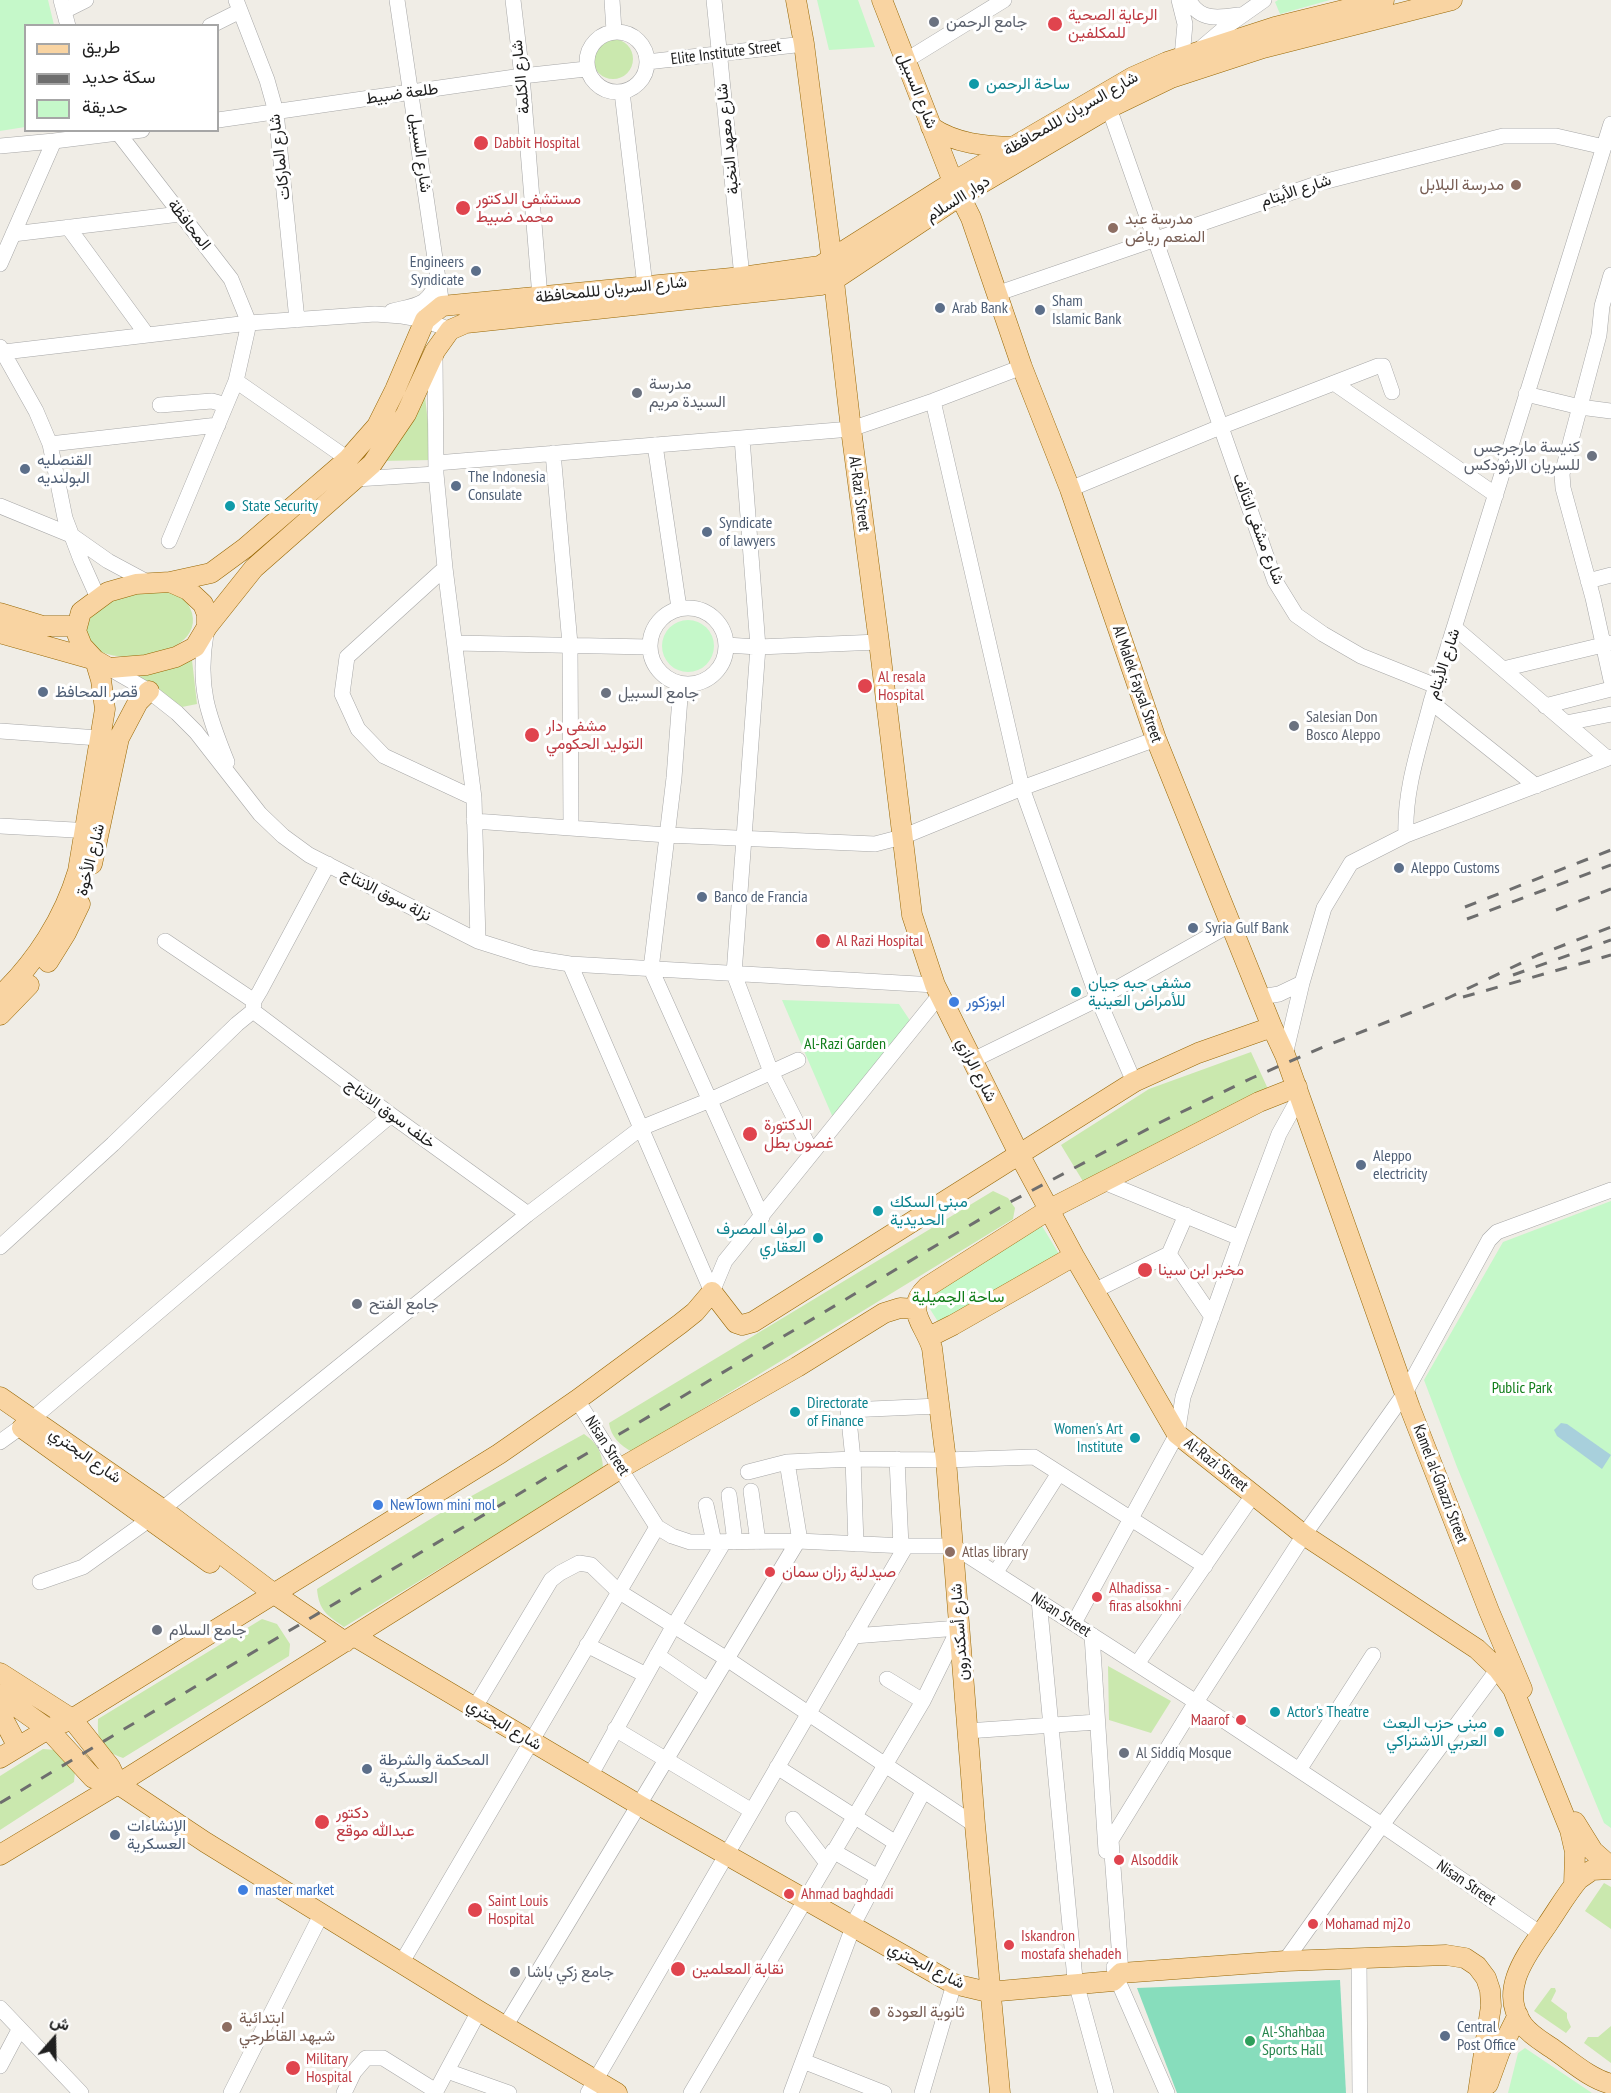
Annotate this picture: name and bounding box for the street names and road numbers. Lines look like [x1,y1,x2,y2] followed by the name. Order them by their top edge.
[670,37,782,69] street label: Elite Institute Street
[508,39,534,115] street label: شارع الكلمة
[893,50,941,132] street label: شارع السبيل
[1000,68,1142,160] street label: شارع السريان لللمحافظة
[364,79,440,109] street label: طلعة ضبيط
[713,83,743,195] street label: شارع معهد النخبة
[405,112,435,194] street label: شارع السبيل
[265,113,295,201] street label: شارع الماركات
[1258,171,1334,211] street label: شارع الأيتام
[922,172,994,226] street label: دوار االسلام
[163,196,215,254] street label: المحافظة
[534,272,688,308] street label: شارع السريان لللمحافظة
[844,455,874,533] street label: Al-Razi Street
[1228,471,1288,587] street label: شارع مشفى التآلف
[1108,623,1166,745] street label: Al Malek Faysal Street
[1424,626,1464,702] street label: شارع الأيتام
[73,822,109,898] street label: شارع الأخوة
[338,864,434,926] street label: نزلة سوق الانتاج
[952,1035,1000,1105] street label: شارع الرازي
[341,1075,439,1153] street label: خلف سوق الانتاج
[581,1412,633,1480] street label: Nisan Street
[1409,1422,1471,1546] street label: Kamel al-Ghazzi Street
[45,1424,125,1488] street label: شارع البحتري
[1180,1434,1252,1496] street label: Al-Razi Street
[947,1583,973,1681] street label: شارع أسكندرون
[1027,1589,1095,1641] street label: Nisan Street
[463,1695,545,1755] street label: شارع البحتري
[1433,1856,1499,1910] street label: Nisan Street
[884,1938,968,1994] street label: شارع البحتري

